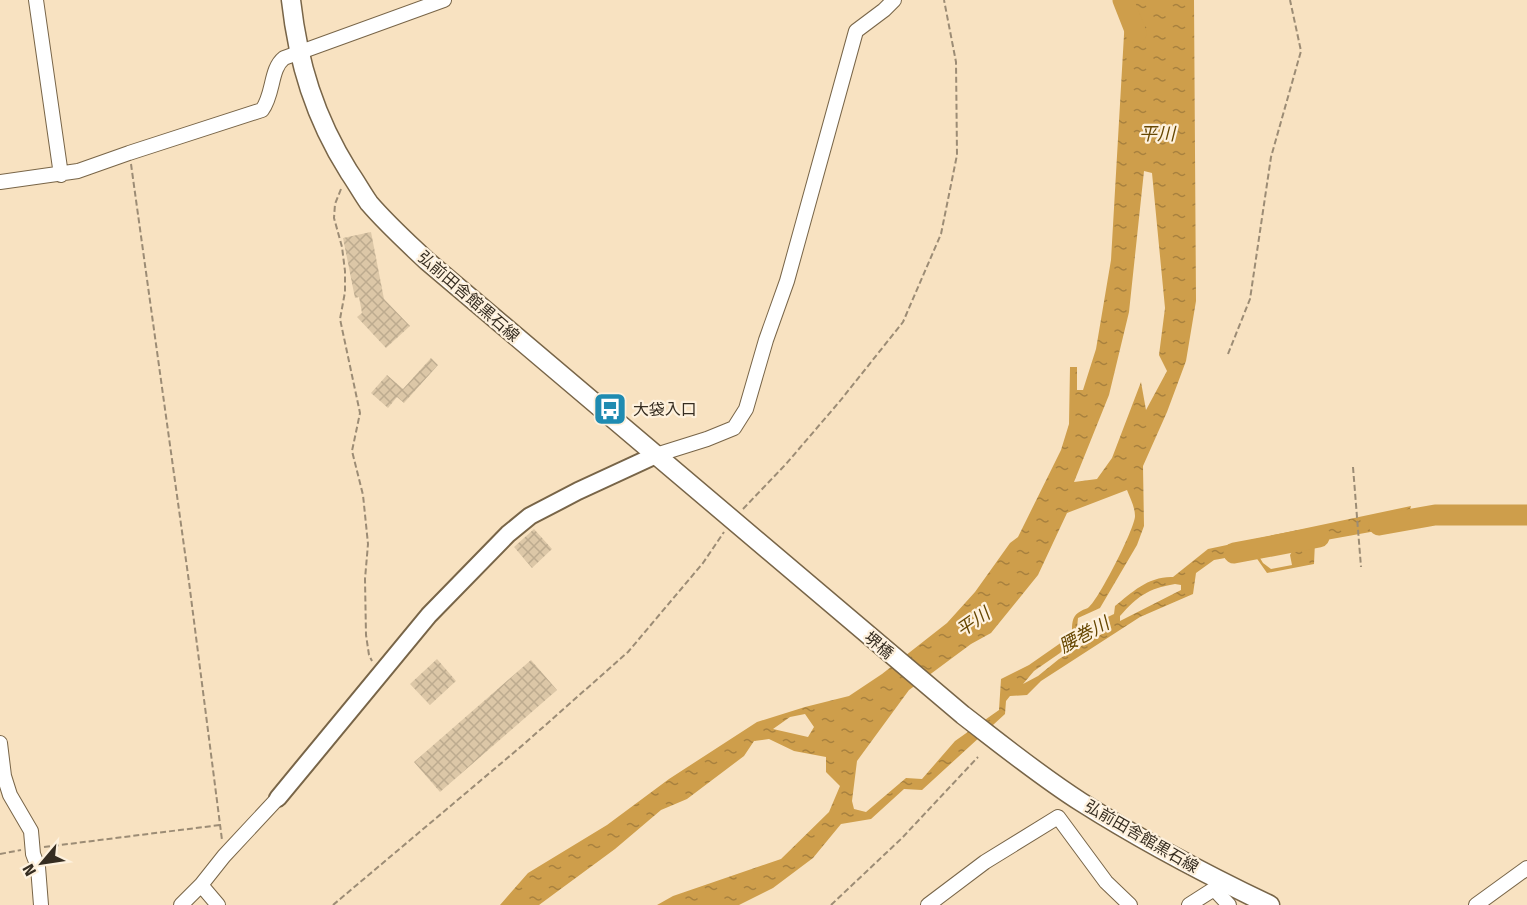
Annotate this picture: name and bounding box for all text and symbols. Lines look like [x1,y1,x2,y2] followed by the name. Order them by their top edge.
[1139,123,1177,145] water label: 平川
[414,247,523,346] street label: 弘前田舎館黒石線
[592,391,628,427] bus stop icon: 大袋入口
[633,400,697,419] place label: 大袋入口
[952,602,996,641] water label: 平川
[1055,611,1115,658] water label: 腰巻川
[860,628,897,663] street label: 堺橋
[1082,796,1202,877] street label: 弘前田舎館黒石線
[12,833,72,893] north arrow
[18,861,40,879] text: N

